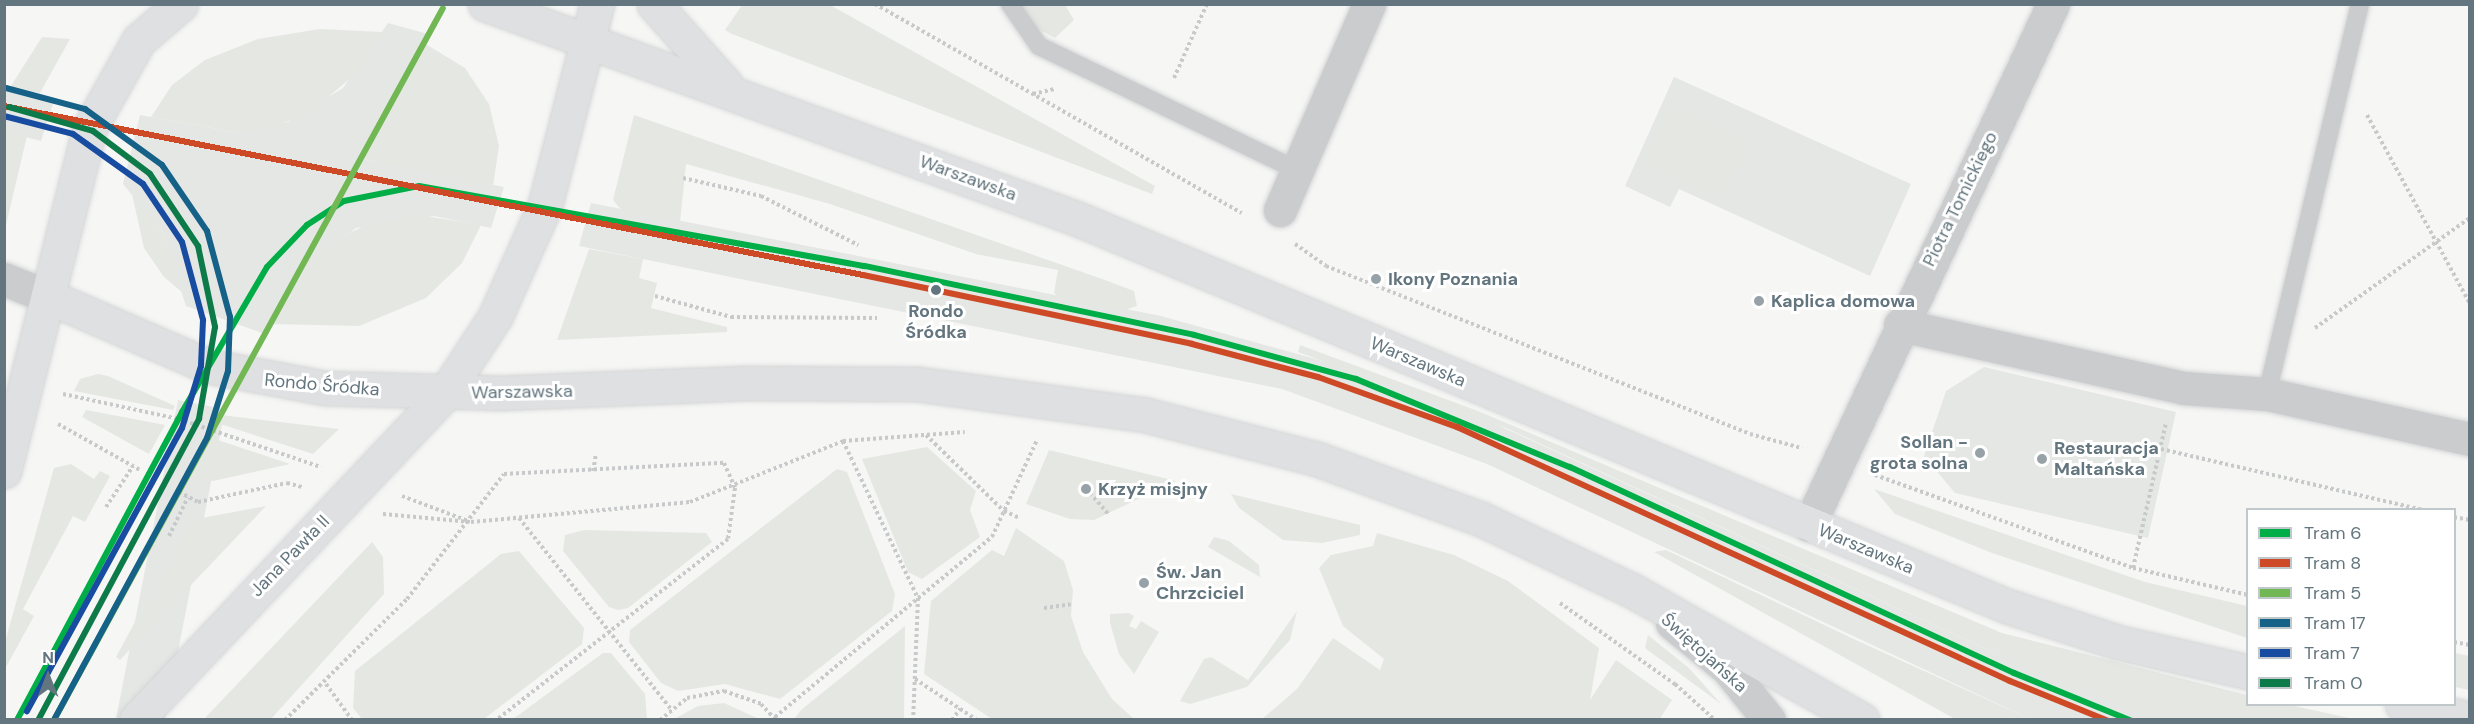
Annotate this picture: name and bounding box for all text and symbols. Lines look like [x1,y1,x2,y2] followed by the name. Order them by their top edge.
[1918,128,2002,270] street label: Piotra Tomickiego
[917,151,1019,205] street label: Warszawska
[1388,268,1518,290] place label: Ikony Poznania
[1369,272,1383,286] marker: Ikony Poznania
[927,281,945,299] marker: Rondo Śródka
[1771,290,1915,312] place label: Kaplica domowa
[1752,294,1766,308] marker: Kaplica domowa
[905,301,967,344] place label: Rondo Śródka
[1367,332,1469,392] street label: Warszawska
[264,369,380,401] street label: Rondo Śródka
[471,380,573,404] street label: Warszawska
[1870,432,1968,474] place label: Sollan - grota solna
[2054,438,2159,480] place label: Restauracja Maltańska
[1973,446,1987,460] marker: Sollan - grota solna
[2035,452,2049,466] marker: Restauracja Maltańska
[1098,478,1208,500] place label: Krzyż misjny
[1079,482,1093,496] marker: Krzyż misjny
[2246,508,2456,706] legend
[246,511,334,601] street label: Jana Pawła II
[1815,519,1917,579] street label: Warszawska
[2304,521,2362,545] text: Tram 6
[2304,551,2361,575] text: Tram 8
[1156,562,1244,604] place label: Św. Jan Chrzciciel
[1137,576,1151,590] marker: Św. Jan Chrzciciel
[2304,581,2361,605] text: Tram 5
[1657,609,1751,697] street label: Świętojańska
[2304,611,2366,635] text: Tram 17
[2304,641,2360,665] text: Tram 7
[18,646,78,706] north arrow
[42,647,54,668] text: N
[2304,671,2363,695] text: Tram 0

